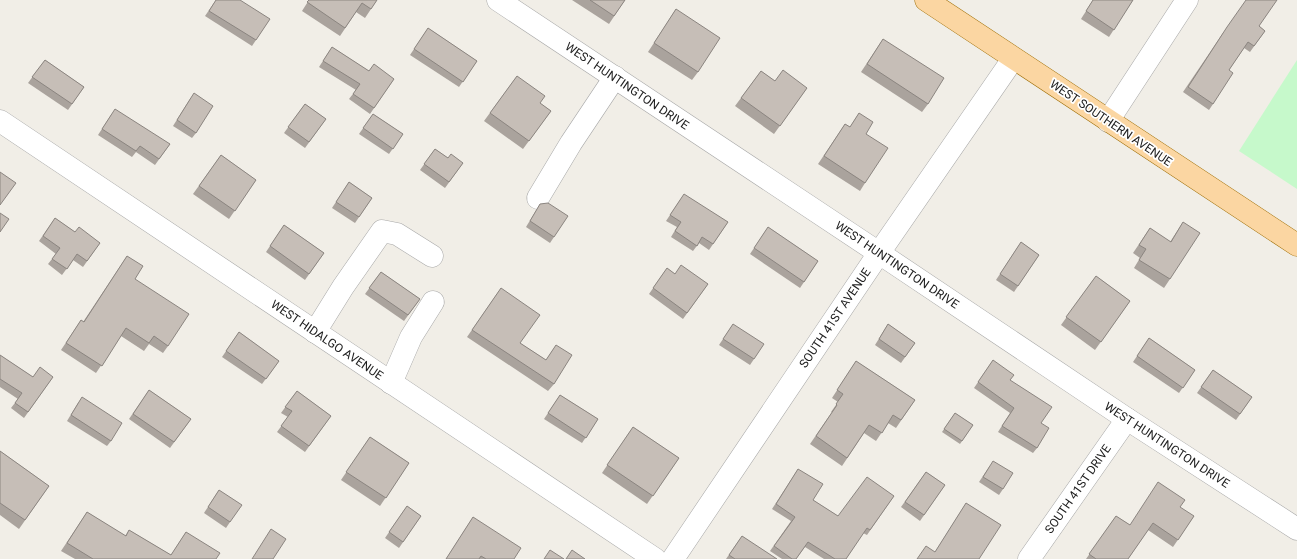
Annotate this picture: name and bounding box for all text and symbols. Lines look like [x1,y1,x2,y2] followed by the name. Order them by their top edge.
[562,39,692,133] street label: WEST HUNTINGTON DRIVE
[1047,77,1175,169] street label: WEST SOUTHERN AVENUE
[832,218,962,312] street label: WEST HUNTINGTON DRIVE
[796,265,874,371] street label: SOUTH 41ST AVENUE
[268,297,386,383] street label: WEST HIDALGO AVENUE
[1102,399,1232,491] street label: WEST HUNTINGTON DRIVE
[1042,442,1114,536] street label: SOUTH 41ST DRIVE

